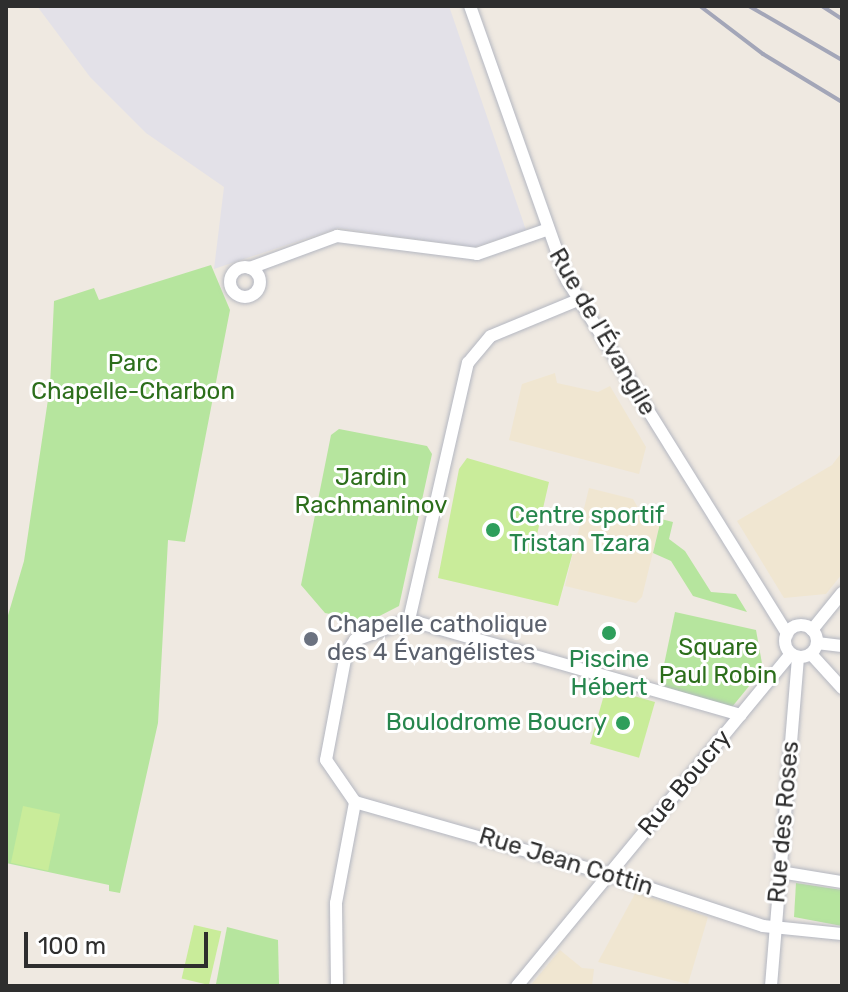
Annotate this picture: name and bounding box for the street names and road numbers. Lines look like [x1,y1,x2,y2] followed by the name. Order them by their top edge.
[542,243,662,421] street label: Rue de l'Évangile
[632,724,738,842] street label: Rue Boucry
[763,740,805,904] street label: Rue des Roses
[475,822,657,902] street label: Rue Jean Cottin

